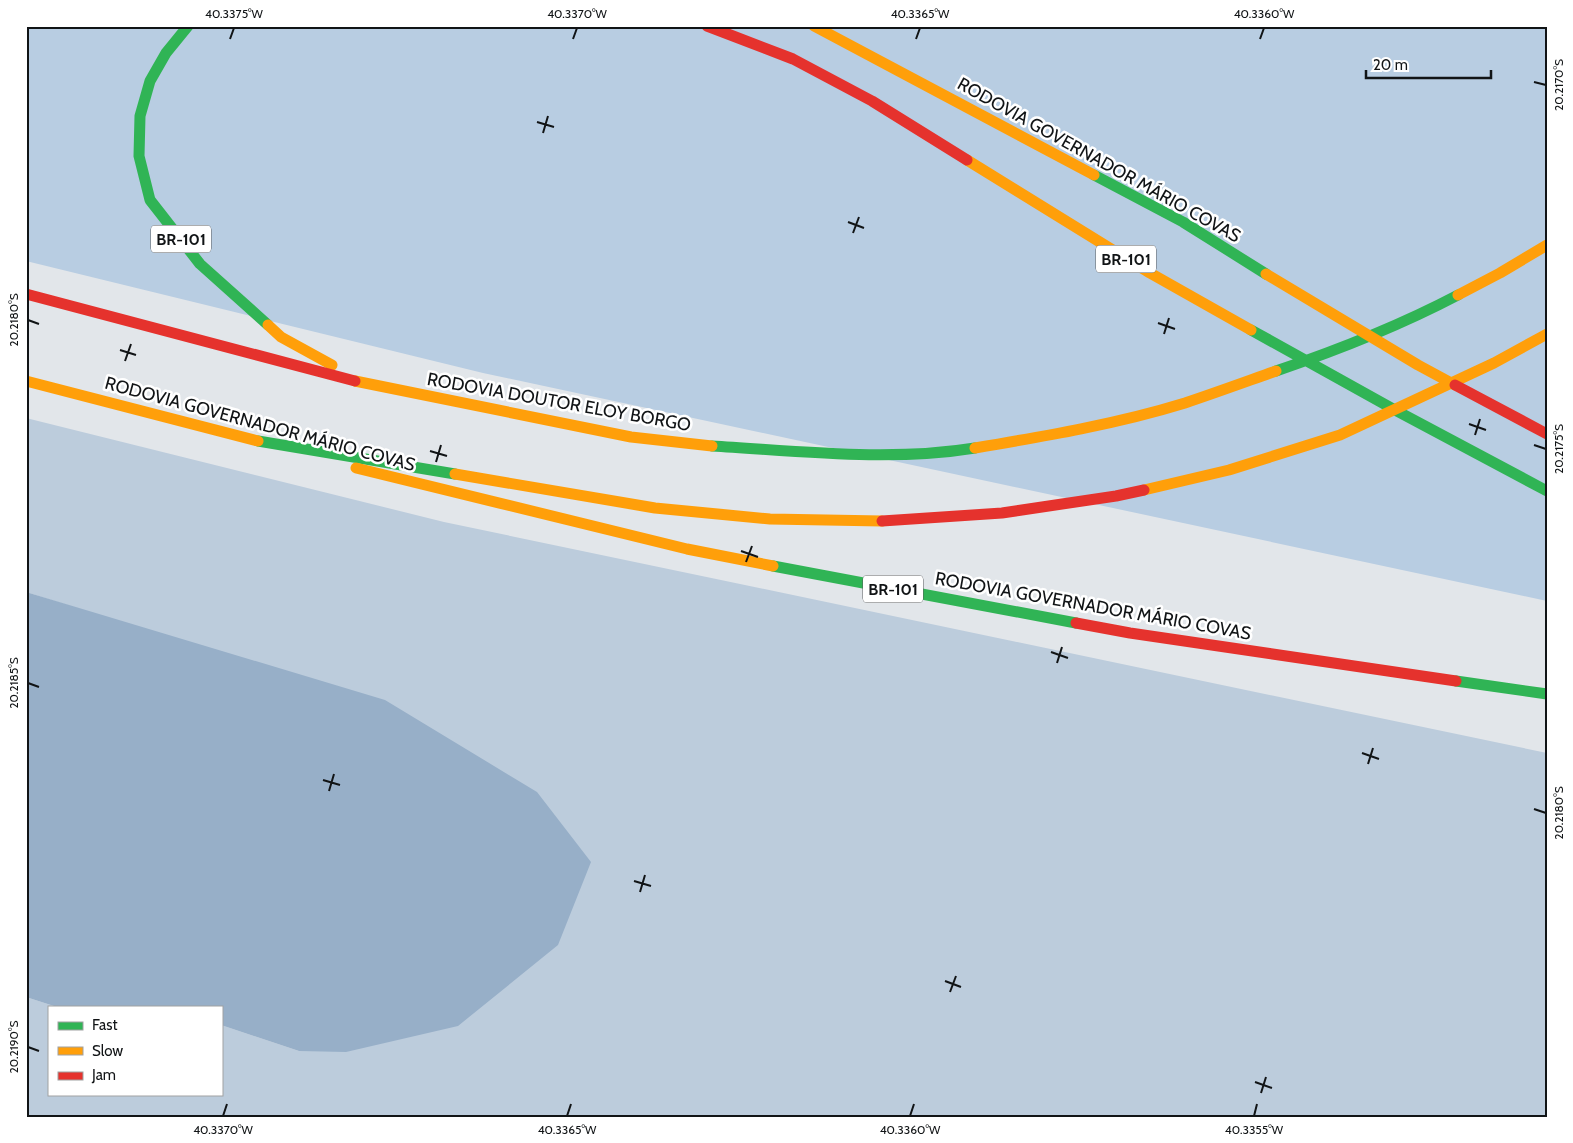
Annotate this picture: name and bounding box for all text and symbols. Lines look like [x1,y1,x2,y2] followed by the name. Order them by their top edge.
[205,6,264,21] text: 40.3375°W
[547,6,608,21] text: 40.3370°W
[891,6,950,21] text: 40.3365°W
[1234,6,1295,21] text: 40.3360°W
[1366,48,1490,80] scale bar
[1373,56,1408,74] text: 20 m
[1551,59,1566,111] text: 20.2170°S
[953,73,1245,247] street label: RODOVIA GOVERNADOR MÁRIO COVAS
[151,225,211,252] road number: BR-101
[1096,245,1156,272] road number: BR-101
[6,293,21,347] text: 20.2180°S
[425,368,693,436] street label: RODOVIA DOUTOR ELOY BORGO
[102,372,418,476] street label: RODOVIA GOVERNADOR MÁRIO COVAS
[1551,424,1566,474] text: 20.2175°S
[933,567,1253,645] street label: RODOVIA GOVERNADOR MÁRIO COVAS
[863,576,923,602] road number: BR-101
[6,657,21,709] text: 20.2185°S
[1551,786,1566,840] text: 20.2180°S
[48,1006,222,1096] legend
[92,1016,117,1034] text: Fast
[6,1021,21,1073] text: 20.2190°S
[92,1042,123,1060] text: Slow
[91,1066,116,1084] text: Jam
[193,1122,254,1137] text: 40.3370°W
[538,1122,597,1137] text: 40.3365°W
[880,1122,941,1137] text: 40.3360°W
[1225,1122,1284,1137] text: 40.3355°W

